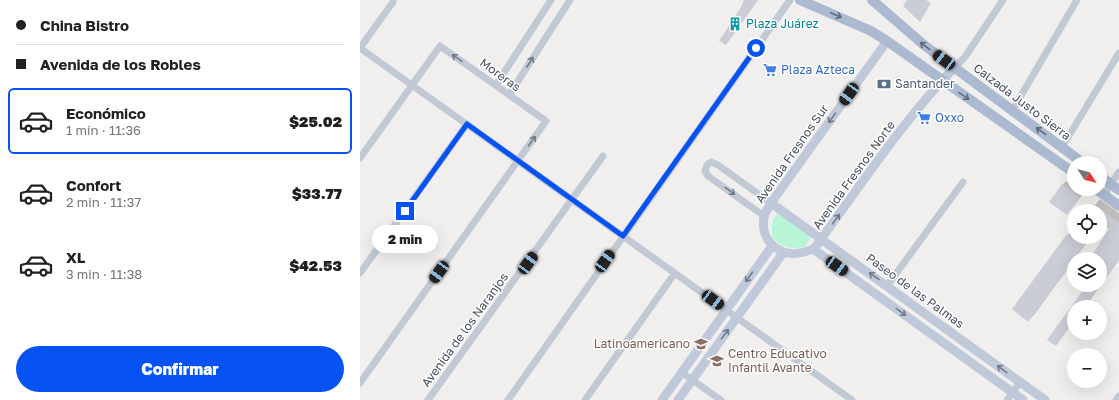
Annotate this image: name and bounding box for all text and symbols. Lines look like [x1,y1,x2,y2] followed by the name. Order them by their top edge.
[830,12,842,20] one-way arrow
[40,16,129,34] text: China Bistro
[727,16,743,32] building icon: Plaza Juárez
[746,16,819,31] place label: Plaza Juárez
[747,39,765,57] route start
[919,41,930,50] one-way arrow
[931,48,957,72] car
[452,54,463,62] one-way arrow
[40,55,201,73] text: Avenida de los Robles
[477,55,524,94] street label: Moreras
[526,57,534,68] one-way arrow
[971,60,1074,143] street label: Calzada Justo Sierra
[762,62,778,78] supermarket icon: Plaza Azteca
[781,62,855,77] place label: Plaza Azteca
[876,76,892,92] bank icon: Santander
[895,76,955,91] place label: Santander
[837,81,861,107] car
[958,92,969,100] one-way arrow
[752,101,831,206] street label: Avenida Fresnos Sur
[18,103,54,139] icon: car
[66,104,146,122] text: Económico
[916,110,932,126] supermarket icon: Oxxo
[935,110,964,125] place label: Oxxo
[289,112,342,130] text: $25.02
[828,112,836,123] one-way arrow
[809,117,898,232] street label: Avenida Fresnos Norte
[66,122,141,138] text: 1 min · 11:36
[1035,127,1046,136] one-way arrow
[528,136,536,147] one-way arrow
[1067,156,1107,196] north arrow
[1067,156,1107,388] map controls
[18,175,54,211] icon: car
[66,176,121,194] text: Confort
[292,184,342,202] text: $33.77
[724,187,735,195] one-way arrow
[66,194,141,210] text: 2 min · 11:37
[396,202,414,220] route end
[1067,204,1107,244] button: locate
[832,214,840,225] one-way arrow
[372,225,438,253] callout: 2 min
[388,231,422,247] text: 2 min
[18,247,54,283] icon: car
[66,248,85,266] text: XL
[593,248,617,274] car
[516,250,540,276] car
[863,250,967,331] street label: Paseo de las Palmas
[1067,252,1107,292] button: layers
[824,254,850,278] car
[289,256,342,274] text: $42.53
[427,259,451,285] car
[66,266,142,282] text: 3 min · 11:38
[418,270,511,390] street label: Avenida de los Naranjos
[745,271,753,282] one-way arrow
[868,272,879,280] one-way arrow
[700,288,726,312] car
[1067,300,1107,340] button: +
[896,308,907,317] one-way arrow
[721,329,729,340] one-way arrow
[594,336,690,351] place label: Latinoamericano
[693,336,709,352] school or university icon: Latinoamericano
[16,346,344,392] button: Confirmar
[728,346,827,375] place label: Centro Educativo Infantil Avante
[1067,348,1107,388] button: −
[709,353,725,369] school or university icon: Centro Educativo Infantil Avante
[996,365,1007,373] one-way arrow

